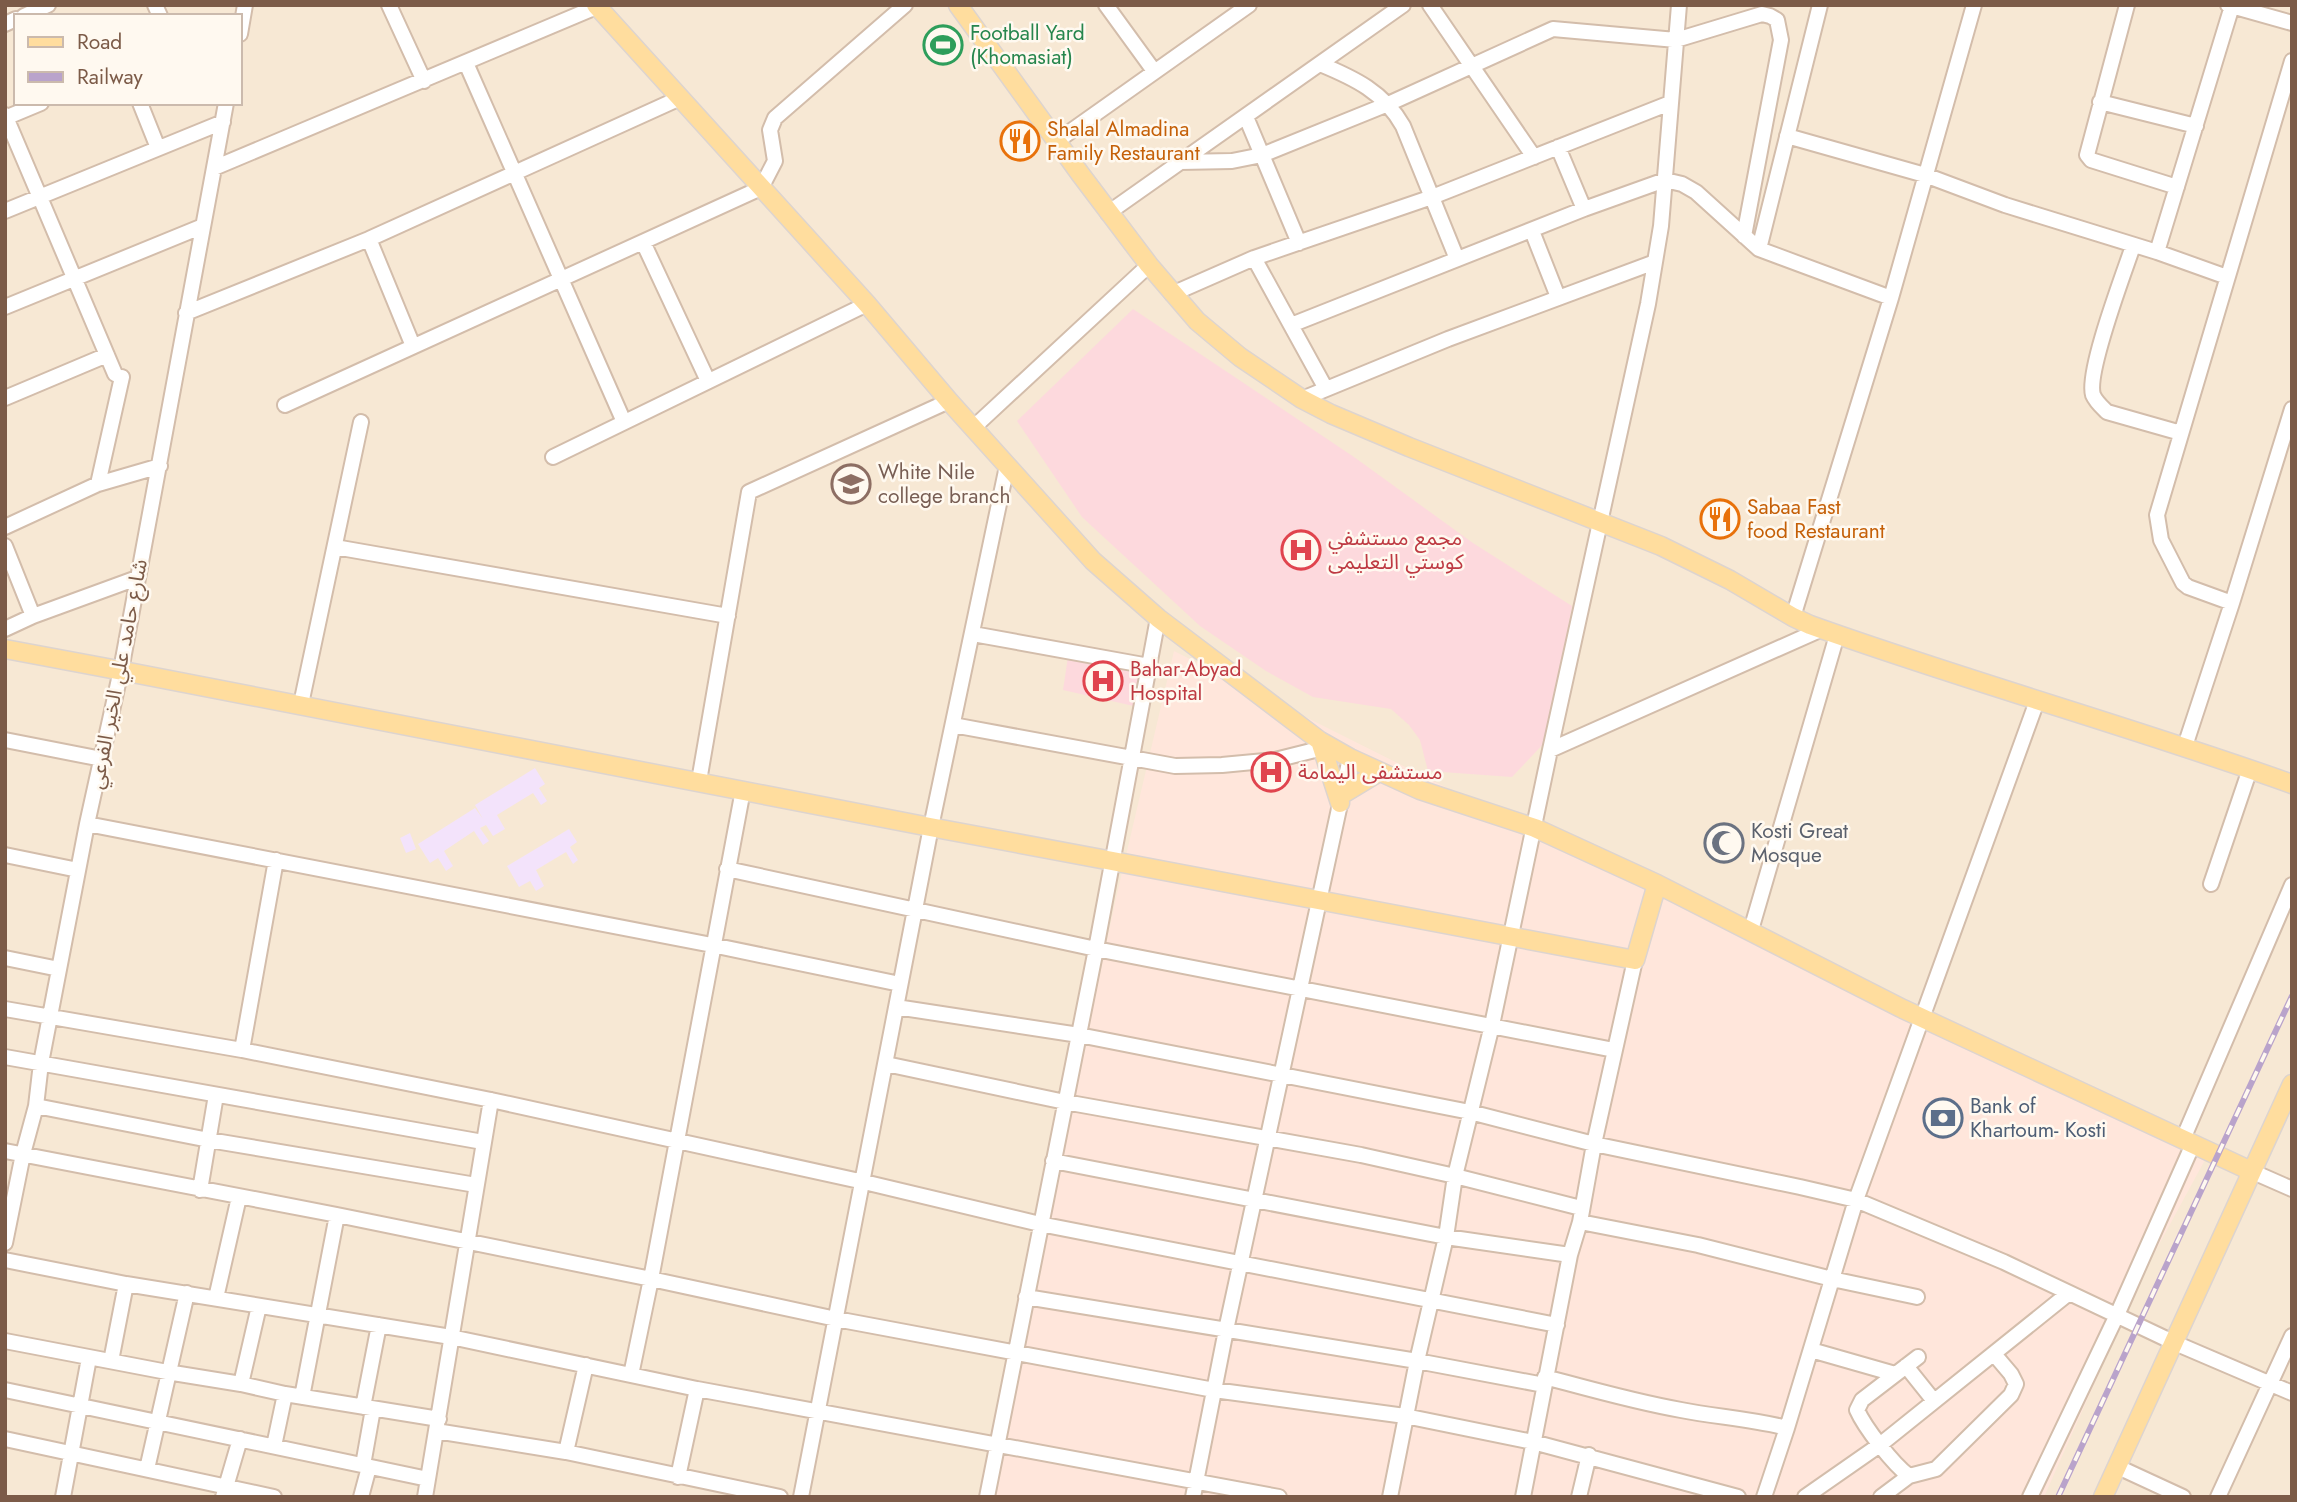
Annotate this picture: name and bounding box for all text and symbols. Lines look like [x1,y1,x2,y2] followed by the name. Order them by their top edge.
[14,14,242,105] legend
[970,18,1085,72] place label: Football Yard (Khomasiat)
[922,24,964,66] sports icon: Football Yard (Khomasiat)
[77,27,122,57] text: Road
[77,62,143,92] text: Railway
[1047,114,1200,168] place label: Shalal Almadina Family Restaurant
[999,120,1041,162] restaurant icon: Shalal Almadina Family Restaurant
[878,457,1010,511] place label: White Nile college branch
[830,463,872,505] school or university icon: White Nile college branch
[1747,492,1885,546] place label: Sabaa Fast food Restaurant
[1699,498,1741,540] restaurant icon: Sabaa Fast food Restaurant
[1328,523,1464,578] place label: مجمع مستشفي كوستي التعليمى
[1280,529,1322,571] hospital icon: مجمع مستشفي كوستي التعليمى
[81,556,156,792] street label: شارع حامد علي الخير الفرعي
[1130,654,1241,708] place label: Bahar-Abyad Hospital
[1082,660,1124,702] hospital icon: Bahar-Abyad Hospital
[1250,751,1292,793] hospital icon: مستشفى اليمامة
[1298,757,1442,787] place label: مستشفى اليمامة
[1751,816,1848,870] place label: Kosti Great Mosque
[1703,822,1745,864] mosque icon: Kosti Great Mosque
[1970,1091,2106,1145] place label: Bank of Khartoum- Kosti
[1922,1097,1964,1139] bank icon: Bank of Khartoum- Kosti

